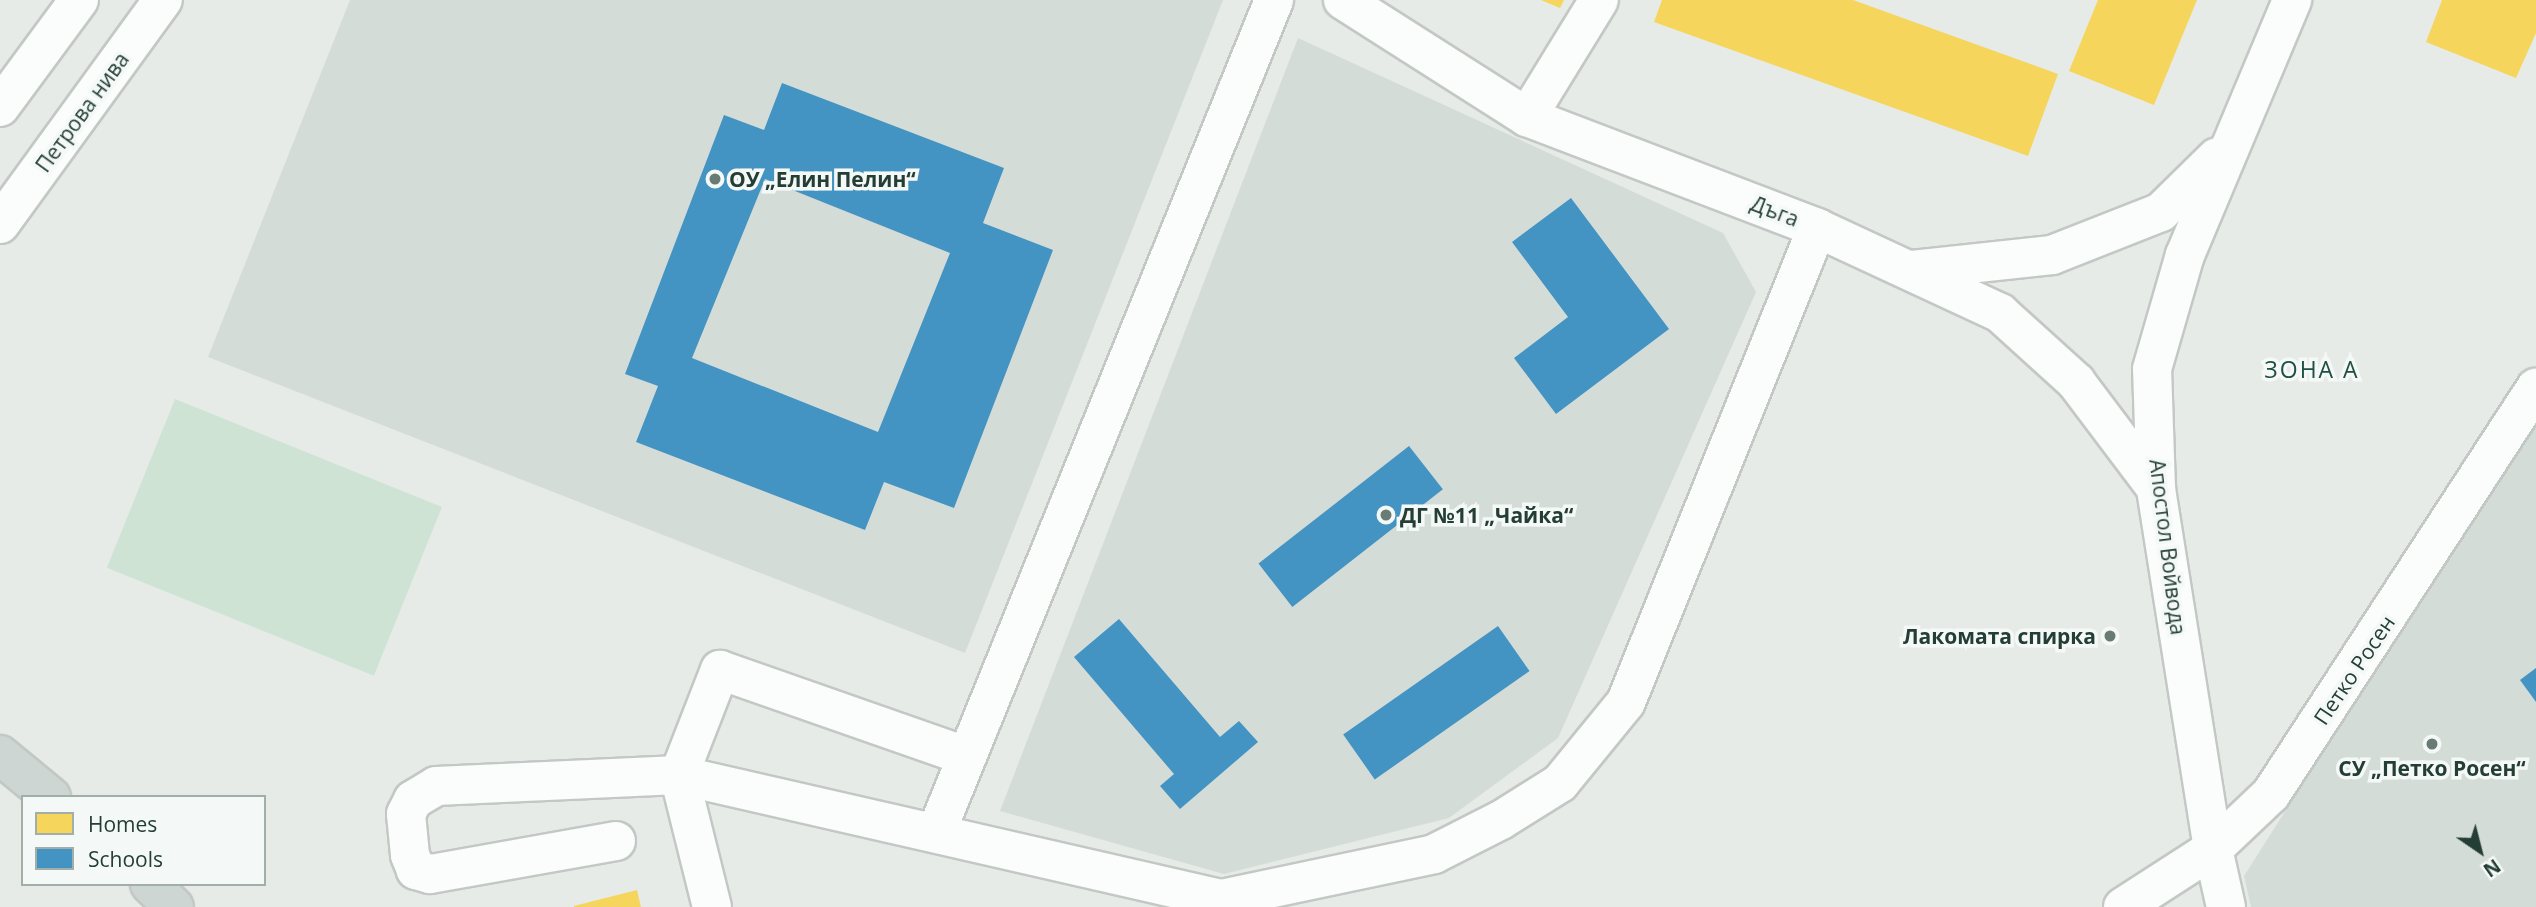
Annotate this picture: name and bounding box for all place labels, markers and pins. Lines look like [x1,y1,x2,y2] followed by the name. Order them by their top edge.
[729,166,916,192] place label: ОУ „Елин Пелин“
[707,171,723,187] marker: ОУ „Елин Пелин“
[1400,502,1573,528] place label: ДГ №11 „Чайка“
[1378,507,1394,523] marker: ДГ №11 „Чайка“
[1903,623,2096,649] place label: Лакомата спирка
[2102,628,2118,644] marker: Лакомата спирка
[2424,736,2440,752] marker: СУ „Петко Росен“
[2338,755,2526,781] place label: СУ „Петко Росен“

